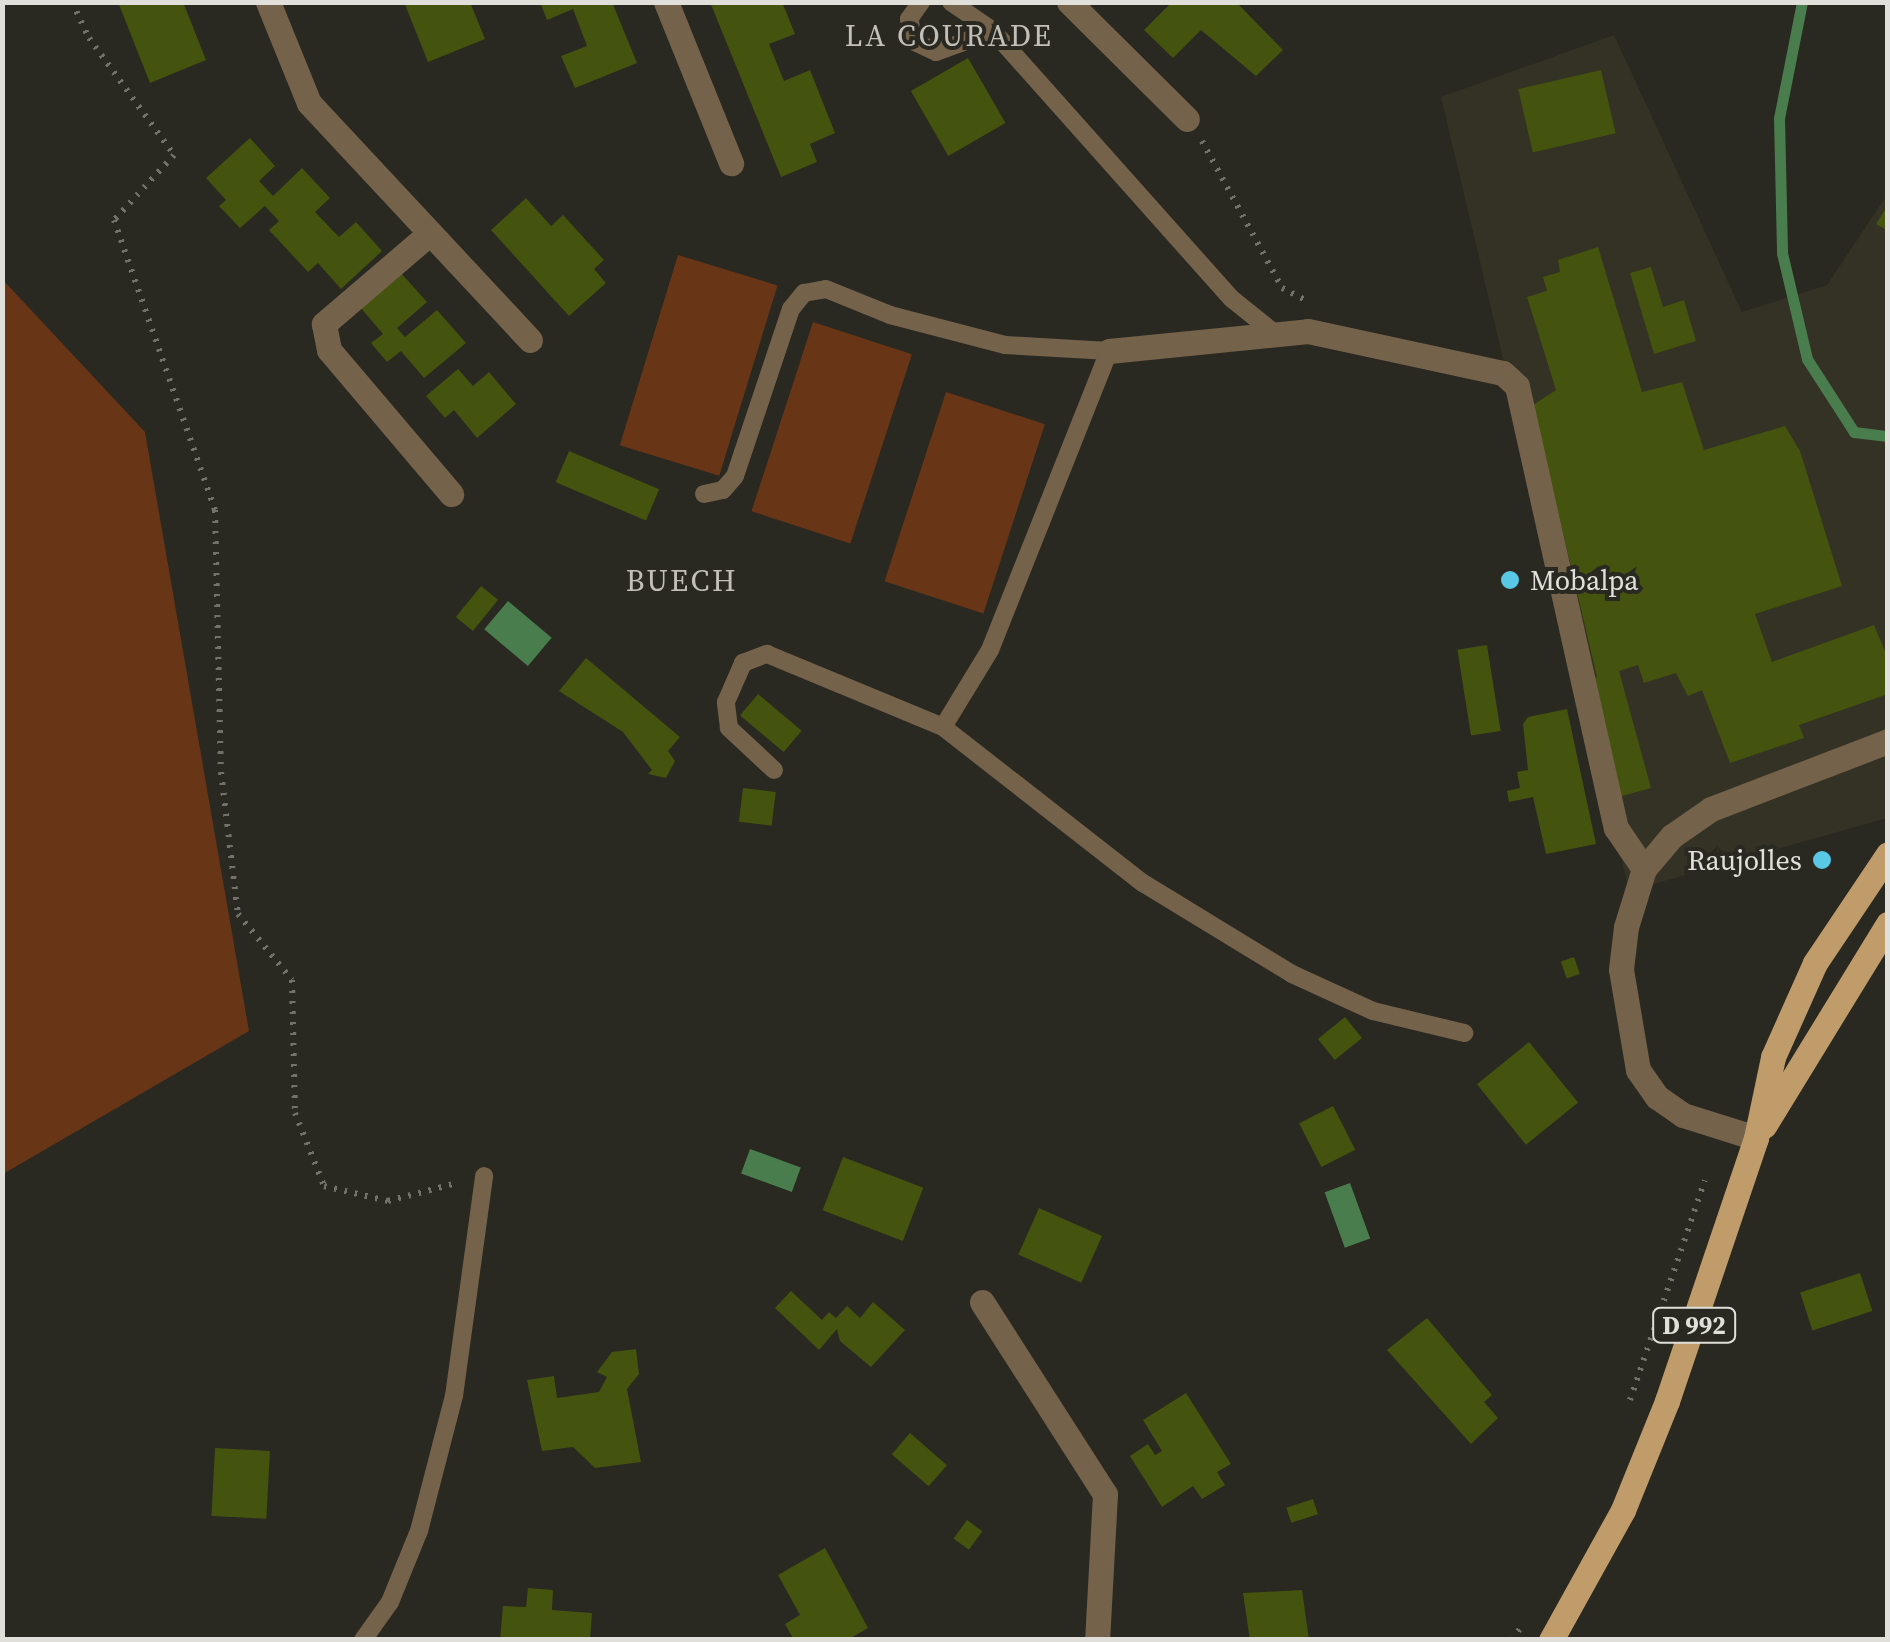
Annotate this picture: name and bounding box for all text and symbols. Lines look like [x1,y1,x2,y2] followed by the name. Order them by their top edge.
[845,18,1053,54] district label: LA COURADE
[626,563,738,599] district label: BUECH
[1530,563,1639,597] place label: Mobalpa
[1499,569,1521,591] marker: Mobalpa
[1687,843,1802,877] place label: Raujolles
[1811,849,1833,871] marker: Raujolles
[1652,1305,1736,1345] road number: D 992

